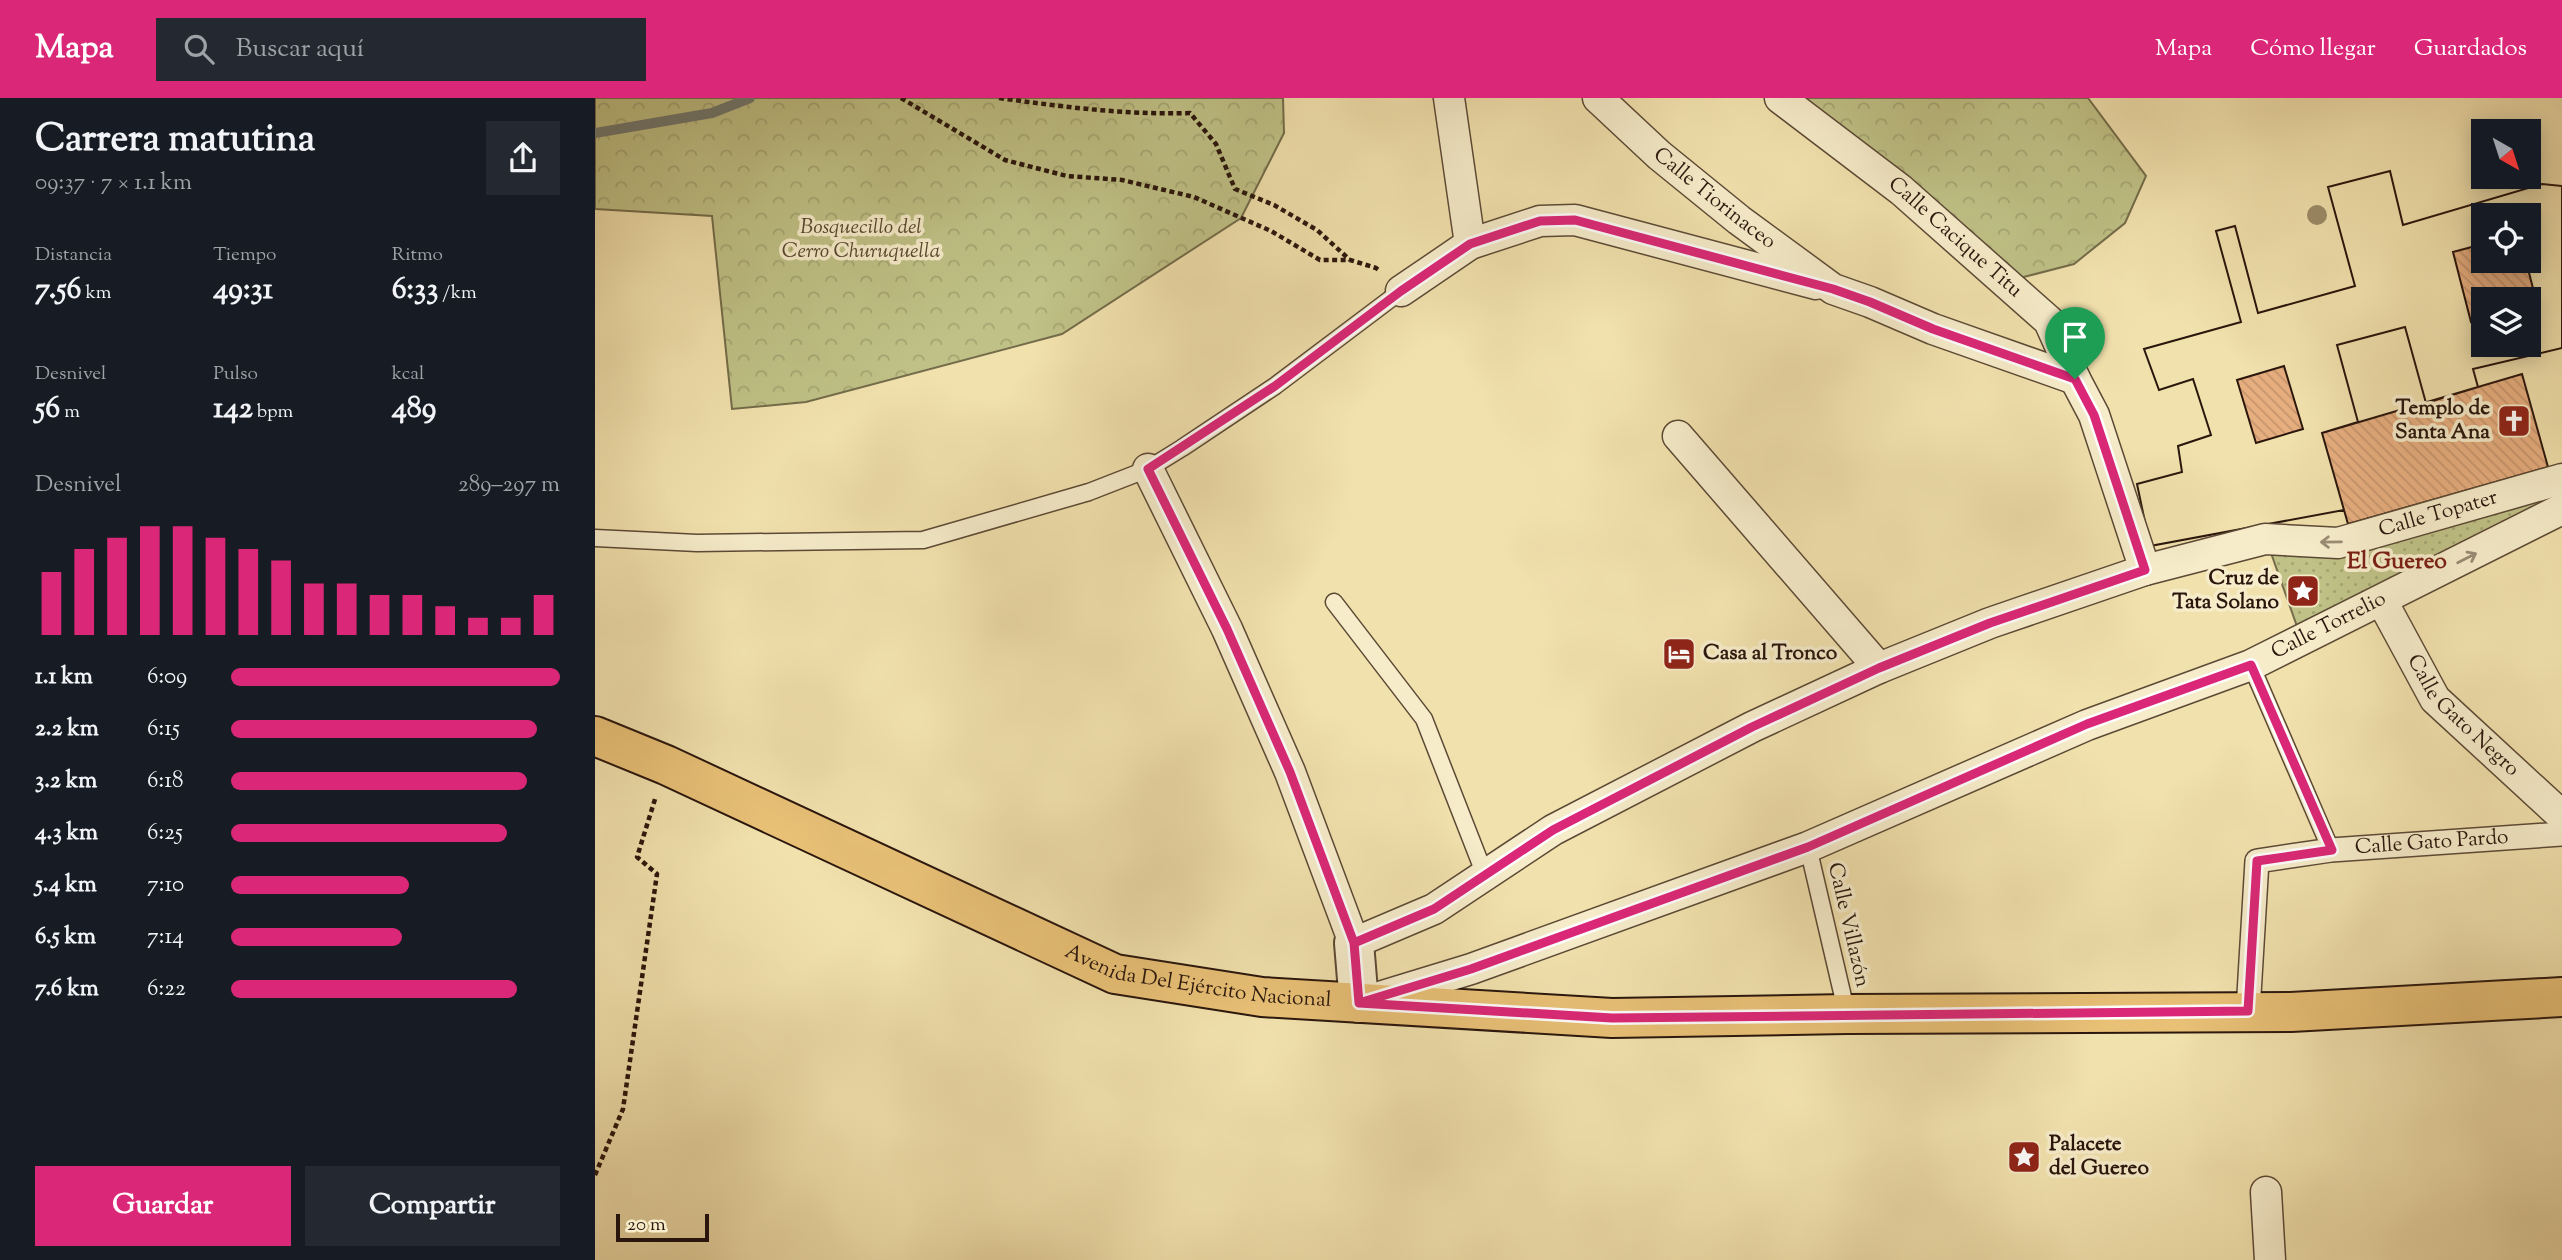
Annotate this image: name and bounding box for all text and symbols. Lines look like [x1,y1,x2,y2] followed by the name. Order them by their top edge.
[156,18,646,81] search box
[35,25,114,73] text: Mapa
[180,30,218,68] icon: search
[236,31,364,68] text: Buscar aquí
[2155,32,2212,66] text: Mapa
[2250,32,2376,66] text: Cómo llegar
[2414,32,2527,66] text: Guardados
[35,114,315,168] text: Carrera matutina
[2471,119,2541,189] north arrow
[2471,119,2541,357] map controls
[486,121,560,195] button: share
[1646,141,1782,257] street label: Calle Tiorinaceo
[35,167,192,200] text: 09:37 · 7 × 1.1 km
[1881,170,2029,305] street label: Calle Cacique Titu
[2471,203,2541,273] button: locate
[782,213,940,267] park label: Bosquecillo del Cerro Churuquella
[35,242,112,269] text: Distancia
[213,242,276,269] text: Tiempo
[392,242,443,269] text: Ritmo
[35,269,81,312] text: 7.56
[213,269,273,312] text: 49:31
[392,269,438,312] text: 6:33
[81,280,112,307] text: km
[438,280,477,307] text: /km
[2471,287,2541,357] button: layers
[2045,307,2105,379] pin
[2056,318,2094,356] icon: arrive
[35,361,106,388] text: Desnivel
[213,361,258,388] text: Pulso
[392,361,424,388] text: kcal
[35,388,60,431] text: 56
[213,388,253,431] text: 142
[392,388,436,431] text: 489
[2395,394,2490,448] place label: Templo de Santa Ana
[60,399,80,426] text: m
[253,399,293,426] text: bpm
[2495,402,2533,440] church icon: Templo de Santa Ana
[35,469,121,502] text: Desnivel
[458,469,560,502] text: 289–297 m
[2375,483,2501,546] street label: Calle Topater
[2320,535,2343,549] one-way arrow
[2347,546,2447,579] district label: El Guereo
[2456,550,2477,564] one-way arrow
[2172,564,2280,618] place label: Cruz de Tata Solano
[2284,572,2322,610] place icon: Cruz de Tata Solano
[2266,584,2392,667] street label: Calle Torrelio
[1660,635,1698,673] hotel icon: Casa al Tronco
[1703,639,1838,669] place label: Casa al Tronco
[2399,649,2526,784] street label: Calle Gato Negro
[35,661,93,694] text: 1.1 km
[147,661,187,694] text: 6:09
[35,713,99,746] text: 2.2 km
[147,713,180,746] text: 6:15
[35,765,97,798] text: 3.2 km
[147,765,184,798] text: 6:18
[35,817,98,850] text: 4.3 km
[147,817,183,850] text: 6:25
[2354,823,2510,863] street label: Calle Gato Pardo
[1819,860,1877,990] street label: Calle Villazón
[35,869,97,902] text: 5.4 km
[147,869,184,902] text: 7:10
[35,921,96,954] text: 6.5 km
[147,921,184,954] text: 7:14
[1059,937,1333,1016] street label: Avenida Del Ejército Nacional
[35,973,99,1006] text: 7.6 km
[147,973,186,1006] text: 6:22
[2049,1130,2149,1184] place label: Palacete del Guereo
[2005,1138,2043,1176] place icon: Palacete del Guereo
[35,1166,291,1246] button: Guardar
[305,1166,560,1246] button: Compartir
[616,1211,709,1243] scale bar
[627,1212,666,1239] text: 20 m

